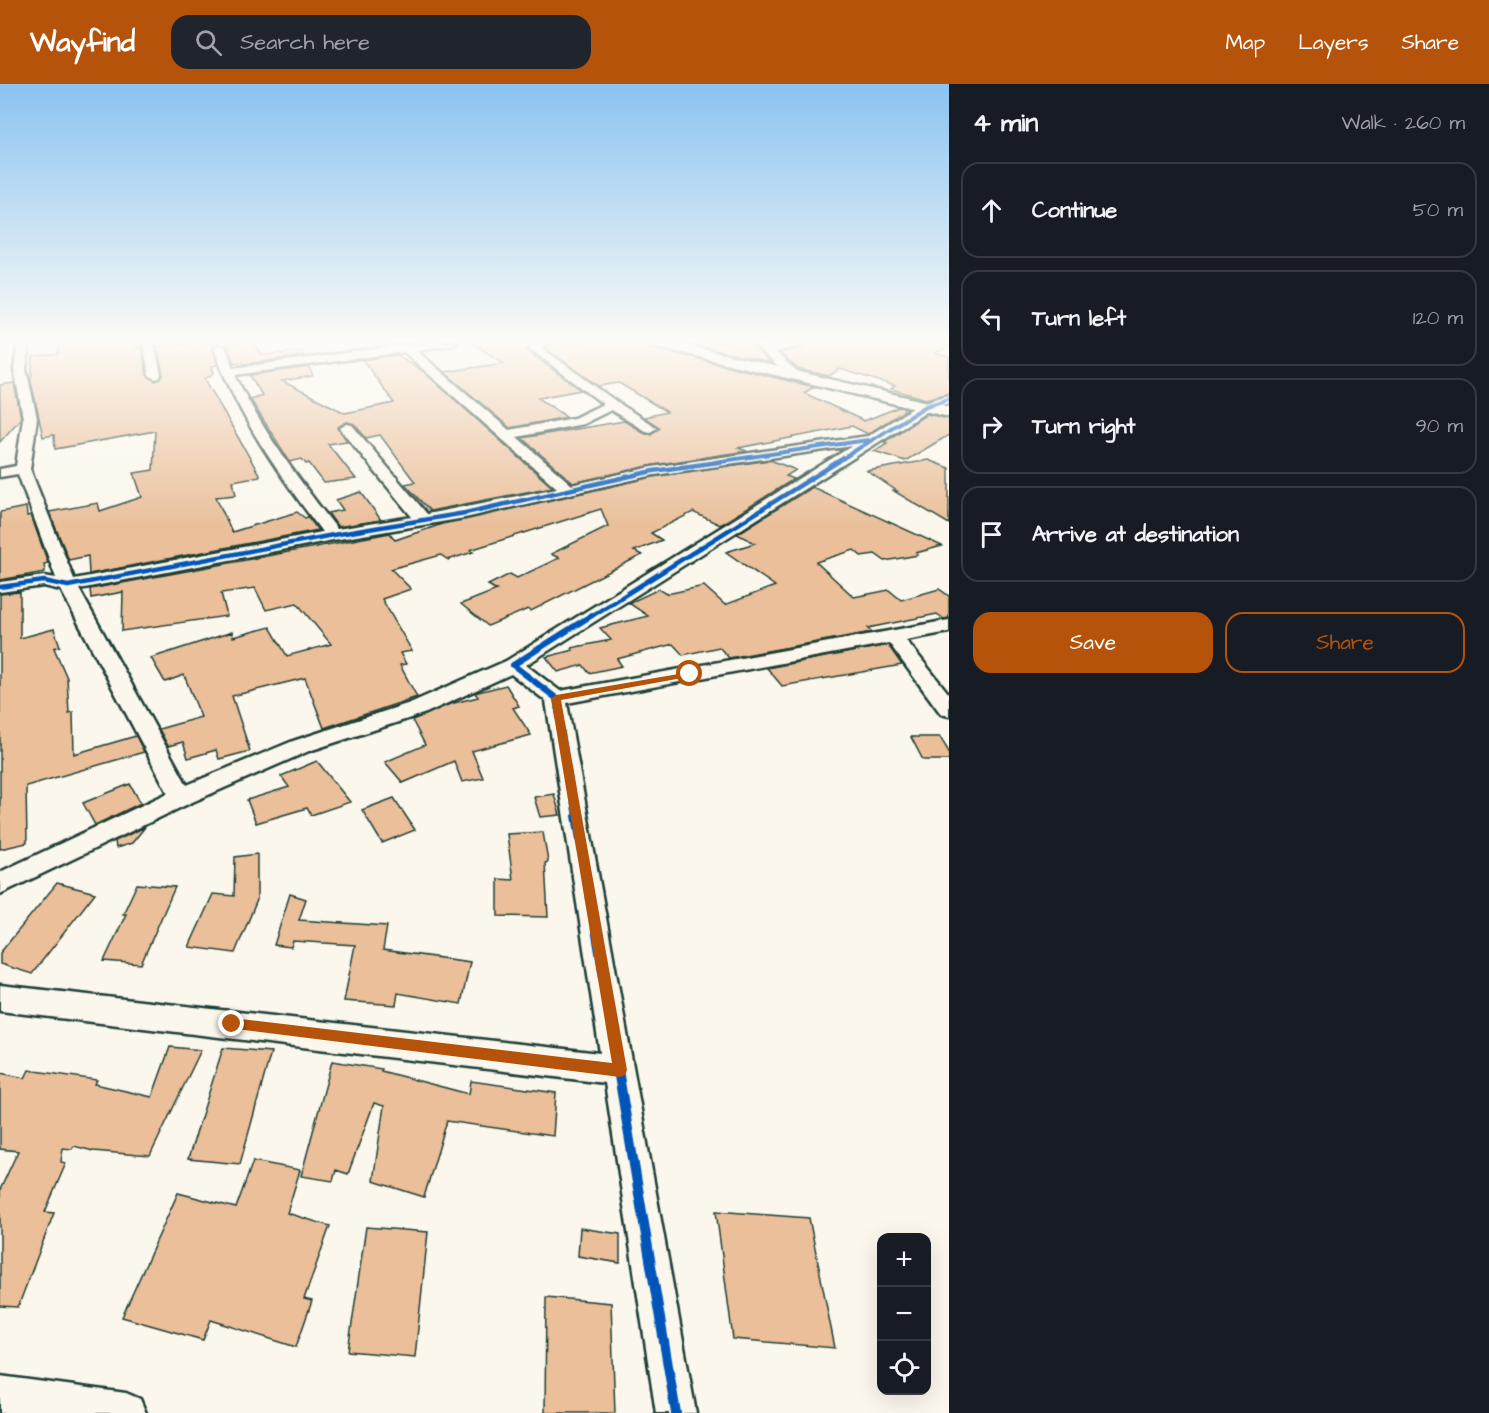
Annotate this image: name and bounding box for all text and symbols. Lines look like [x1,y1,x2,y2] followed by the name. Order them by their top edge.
[171,15,591,69] search box
[30,23,135,62] text: Wayfind
[192,26,225,59] icon: search
[240,27,370,58] text: Search here
[1225,28,1265,57] text: Map
[1298,28,1368,57] text: Layers
[1401,28,1459,57] text: Share
[973,105,1038,141] text: 4 min
[1342,109,1465,137] text: Walk · 260 m
[975,194,1008,227] icon: ahead
[1032,195,1117,226] text: Continue
[1413,196,1463,224] text: 50 m
[975,302,1008,335] icon: left
[1032,303,1126,334] text: Turn left
[1413,304,1463,332] text: 120 m
[975,410,1008,443] icon: right
[1032,411,1135,442] text: Turn right
[1415,412,1463,440] text: 90 m
[975,518,1008,551] icon: arrive
[1032,519,1239,550] text: Arrive at destination
[973,612,1213,673] button: Save
[1225,612,1465,673] button: Share
[676,660,702,686] route start
[218,1010,244,1036] route end
[877,1233,931,1395] map controls
[877,1233,931,1287] button: +
[877,1287,931,1341] button: −
[877,1341,931,1395] button: locate

